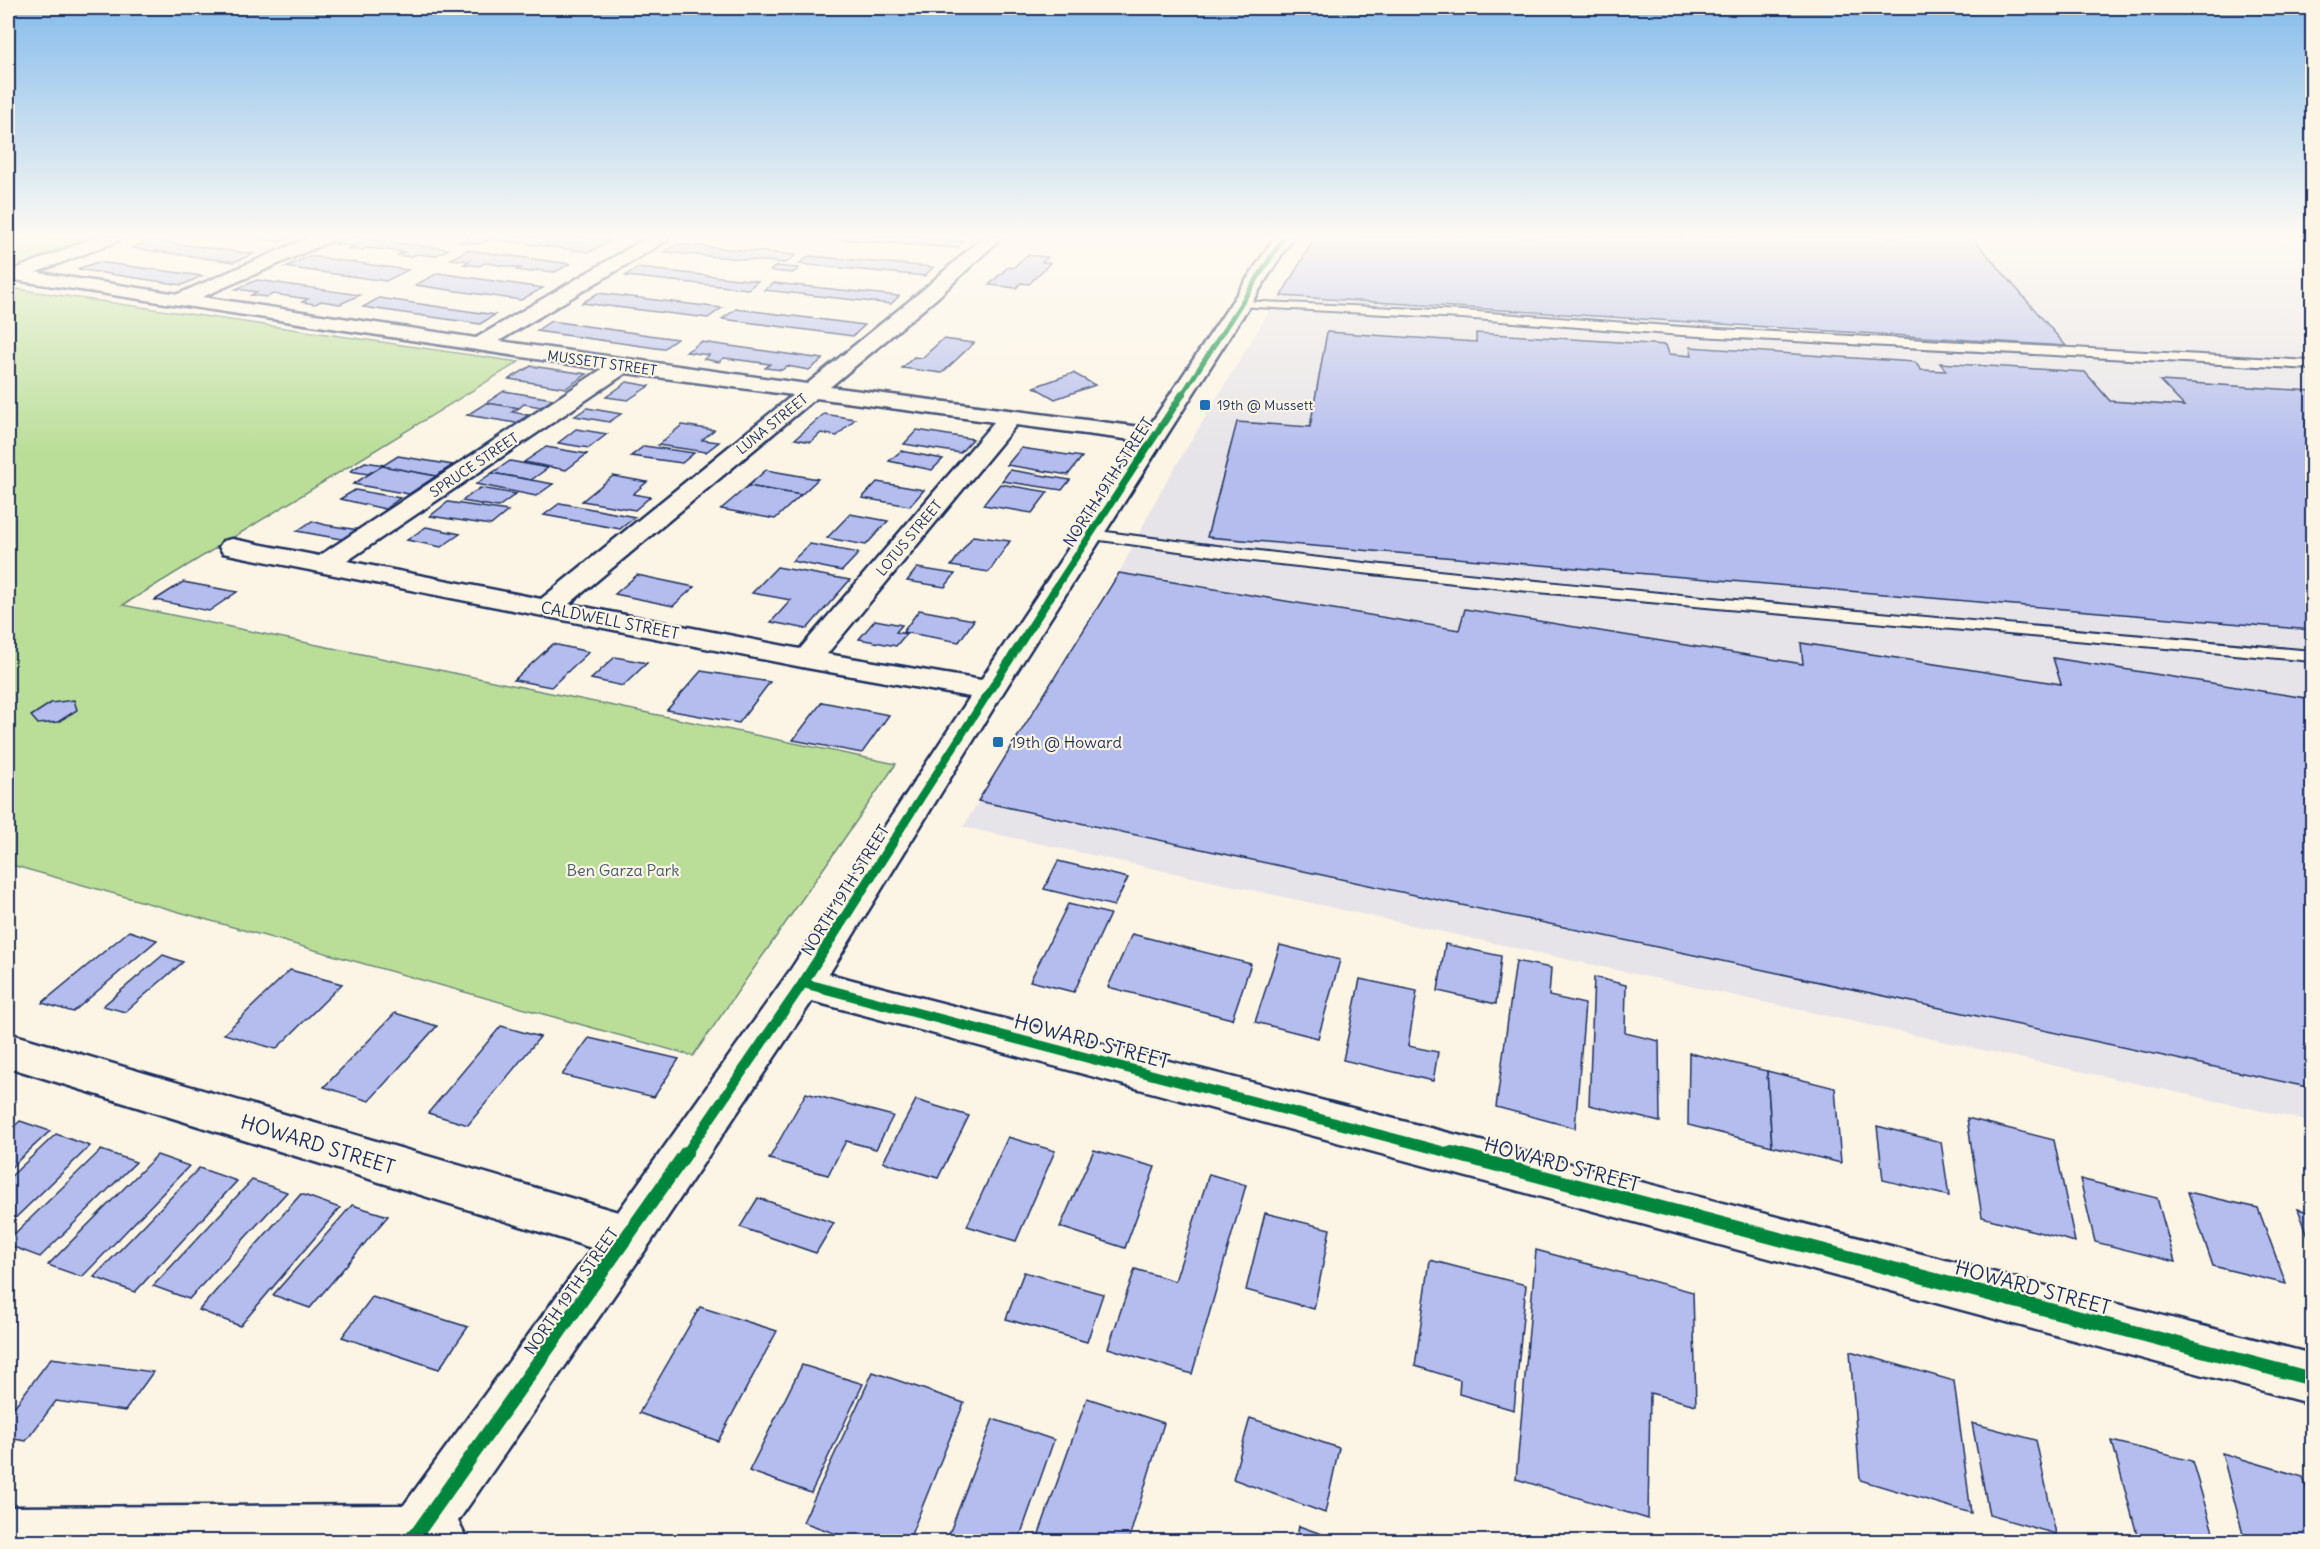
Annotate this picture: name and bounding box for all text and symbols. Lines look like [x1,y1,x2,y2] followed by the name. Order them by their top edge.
[546,346,658,380] street label: MUSSETT STREET
[733,390,811,458] street label: LUNA STREET
[1217,396,1314,414] place label: 19th @ Mussett
[1198,398,1212,412] marker: 19th @ Mussett
[1059,413,1157,551] street label: NORTH 19TH STREET
[426,429,522,501] street label: SPRUCE STREET
[872,497,946,579] street label: LOTUS STREET
[539,597,681,643] street label: CALDWELL STREET
[1010,732,1122,752] place label: 19th @ Howard
[991,735,1005,749] marker: 19th @ Howard
[797,821,893,959] street label: NORTH 19TH STREET
[567,860,679,880] park label: Ben Garza Park
[1011,1008,1173,1074] street label: HOWARD STREET
[238,1109,398,1179] street label: HOWARD STREET
[1481,1131,1643,1197] street label: HOWARD STREET
[520,1224,622,1358] street label: NORTH 19TH STREET
[1952,1254,2114,1320] street label: HOWARD STREET

